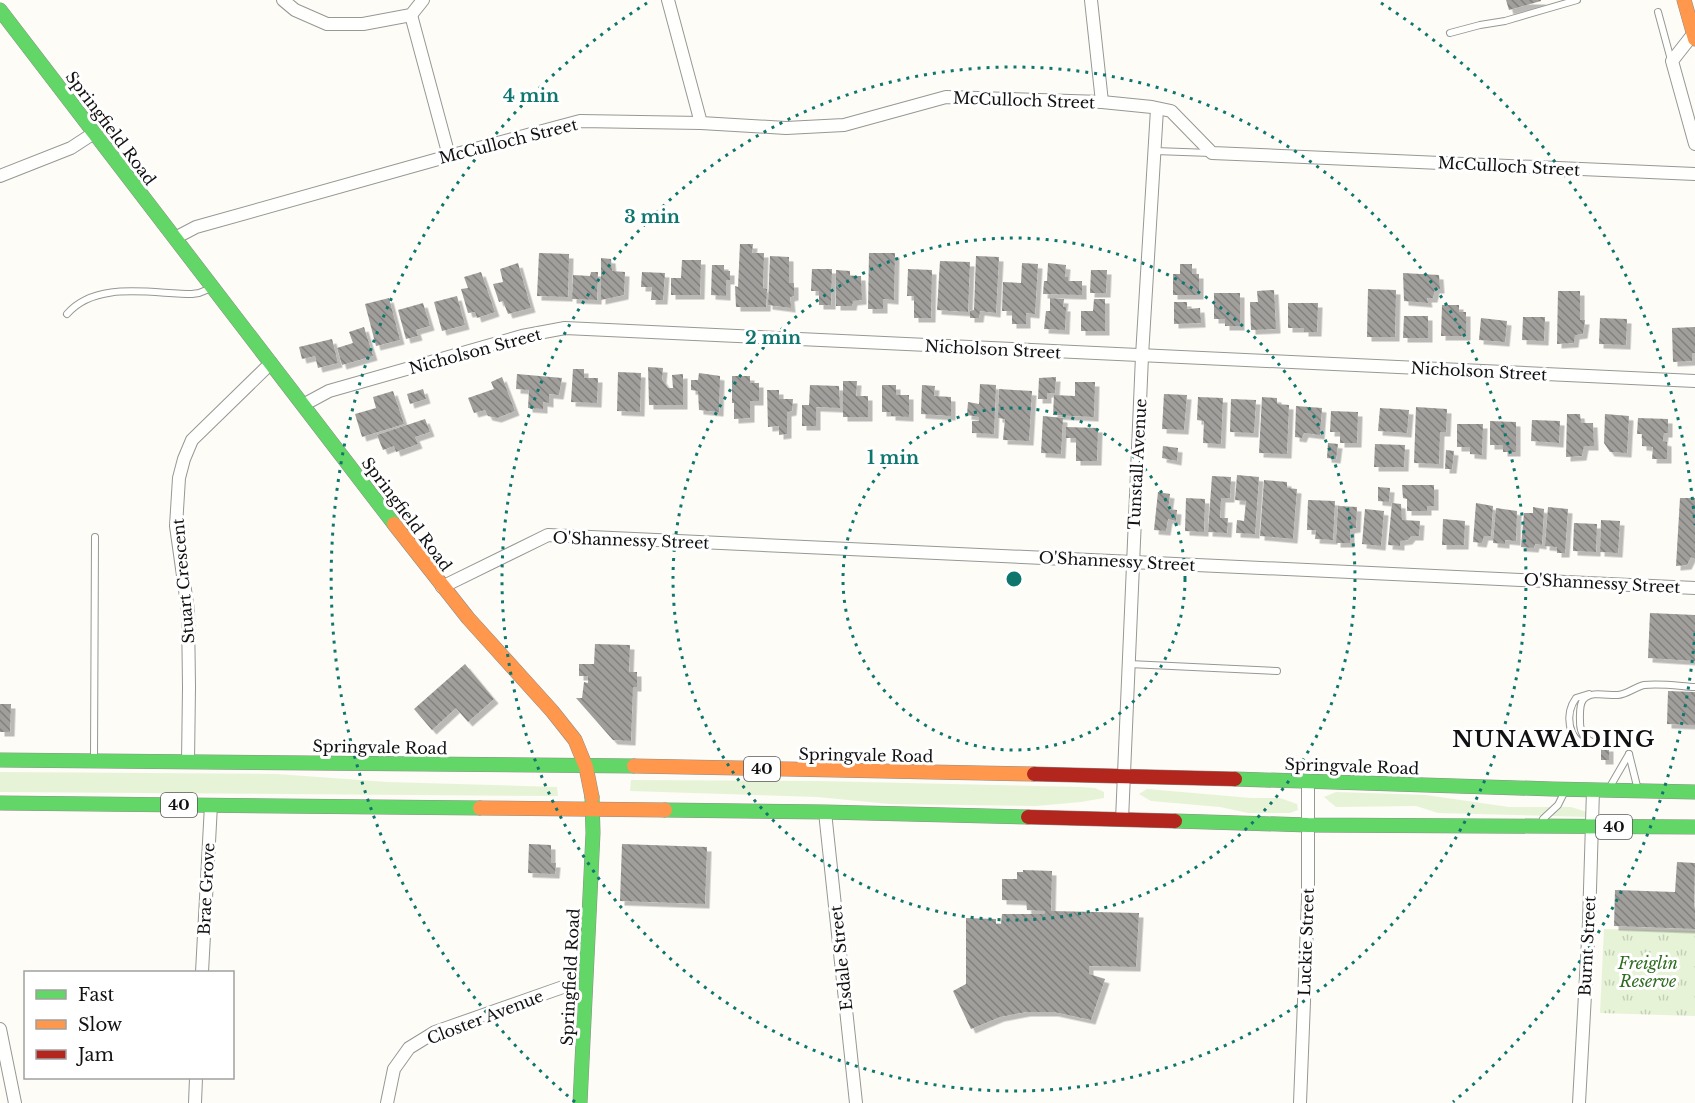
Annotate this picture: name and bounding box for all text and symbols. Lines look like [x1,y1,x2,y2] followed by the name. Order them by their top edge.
[62,67,160,189] street label: Springfield Road
[503,85,559,107] text: 4 min
[953,88,1095,112] street label: McCulloch Street
[437,114,579,168] street label: McCulloch Street
[1437,152,1581,180] street label: McCulloch Street
[624,206,680,228] text: 3 min
[407,324,543,378] street label: Nicholson Street
[745,327,801,349] text: 2 min
[924,335,1062,363] street label: Nicholson Street
[1410,357,1548,385] street label: Nicholson Street
[1124,398,1150,530] street label: Tunstall Avenue
[867,447,919,469] text: 1 min
[358,453,456,575] street label: Springfield Road
[168,518,198,644] street label: Stuart Crescent
[552,527,710,553] street label: O'Shannessy Street
[1038,547,1196,575] street label: O'Shannessy Street
[1004,569,1024,589] centre of rings
[1523,569,1681,597] street label: O'Shannessy Street
[1452,726,1656,753] district label: NUNAWADING
[312,736,448,758] street label: Springvale Road
[798,744,934,766] street label: Springvale Road
[1284,754,1420,778] street label: Springvale Road
[744,757,780,781] road number: 40
[161,793,197,817] road number: 40
[1596,815,1632,839] road number: 40
[194,842,218,936] street label: Brae Grove
[1294,888,1318,996] street label: Luckie Street
[1574,895,1600,997] street label: Burnt Street
[826,904,856,1012] street label: Esdale Street
[556,908,584,1046] street label: Springfield Road
[1617,953,1678,991] park label: Freiglin Reserve
[24,971,234,1079] legend
[78,984,115,1006] text: Fast
[424,986,546,1048] street label: Closter Avenue
[78,1014,123,1036] text: Slow
[76,1044,114,1066] text: Jam

